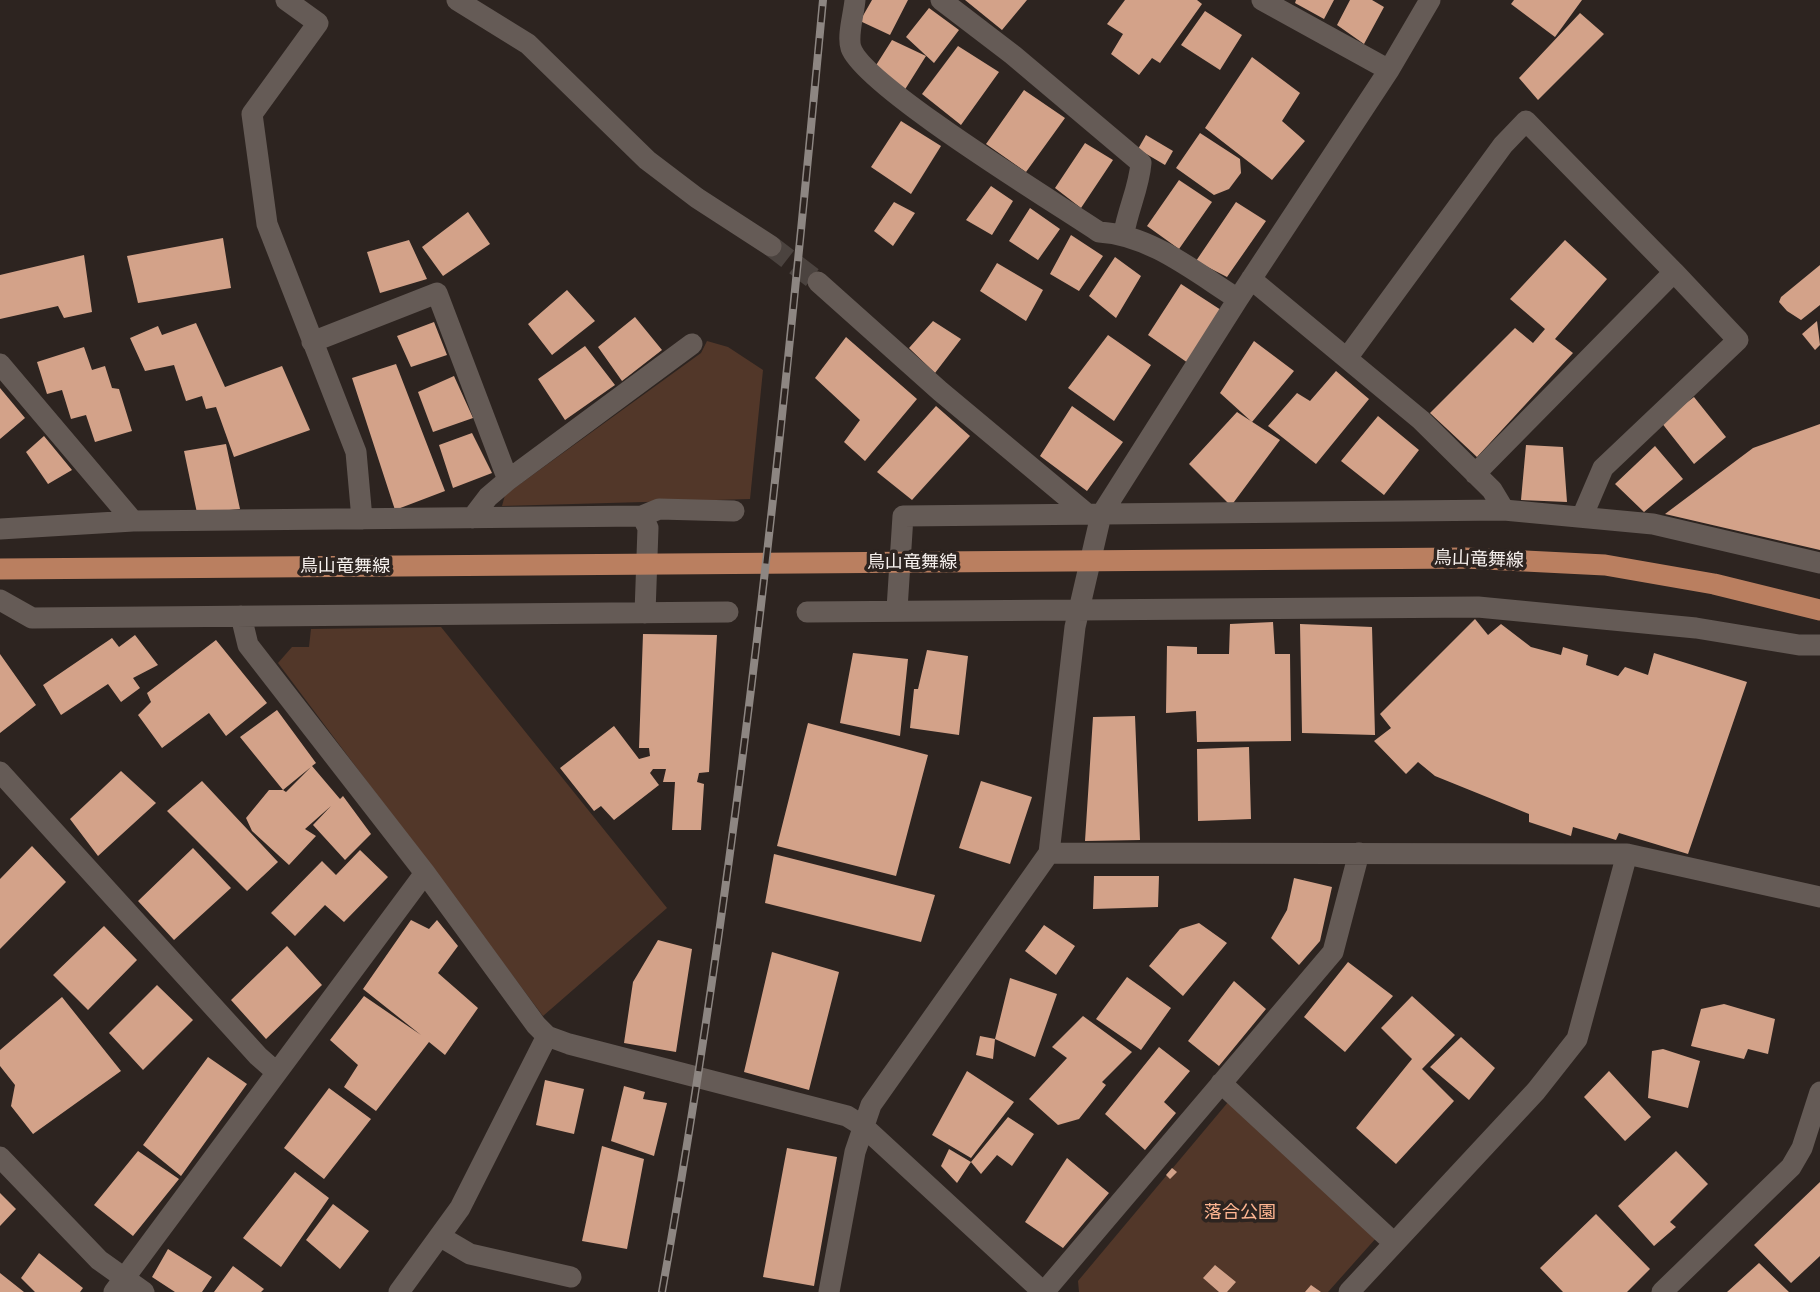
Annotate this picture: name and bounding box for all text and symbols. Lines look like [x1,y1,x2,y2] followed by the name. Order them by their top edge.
[1434,548,1524,572] street label: 鳥山竜舞線
[867,552,957,574] street label: 鳥山竜舞線
[300,556,390,578] street label: 鳥山竜舞線
[1204,1202,1276,1224] park label: 落合公園

